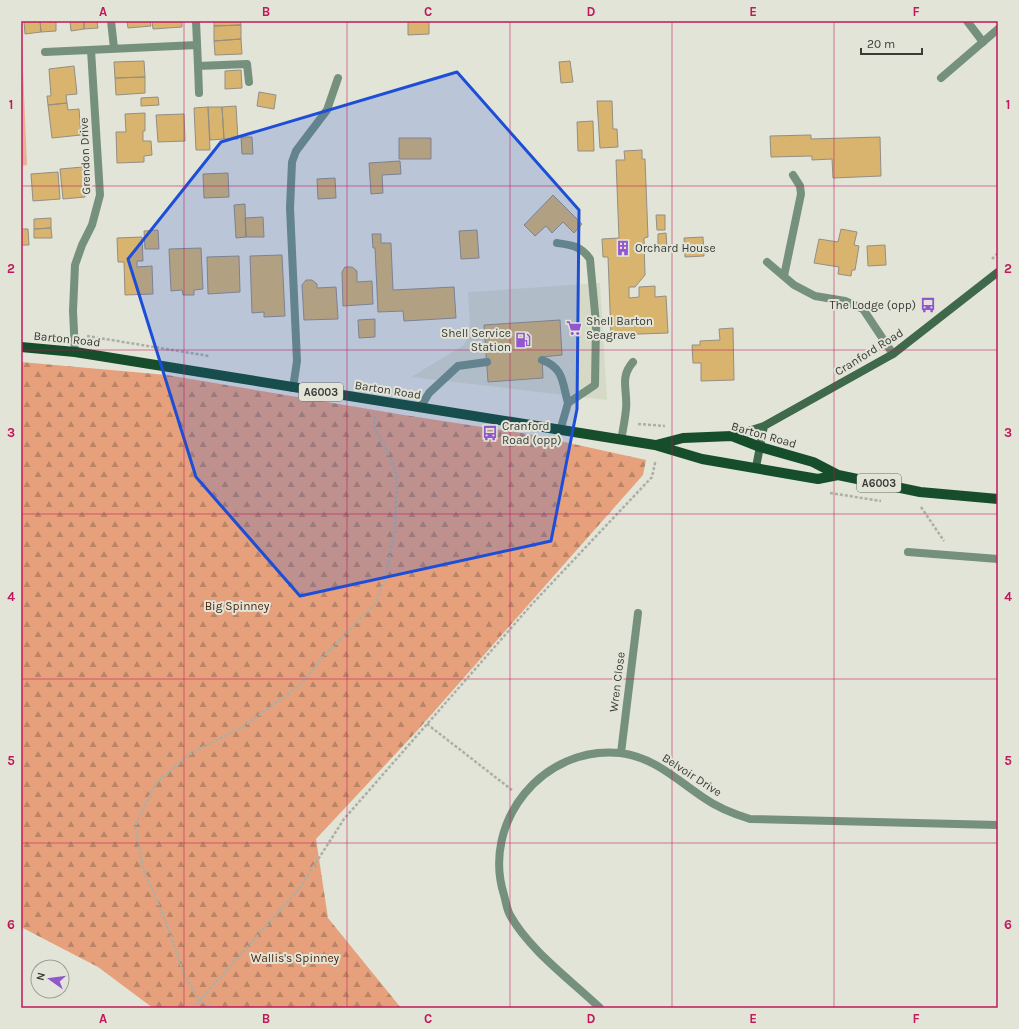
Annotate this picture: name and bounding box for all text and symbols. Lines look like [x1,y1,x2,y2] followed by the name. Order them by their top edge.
[99,4,107,19] text: A
[262,4,270,19] text: B
[424,4,432,19] text: C
[587,4,596,19] text: D
[749,4,757,19] text: E
[912,4,920,19] text: F
[861,30,922,56] scale bar
[867,37,895,51] text: 20 m
[9,97,13,112] text: 1
[1006,97,1010,112] text: 1
[77,117,93,195] street label: Grendon Drive
[614,239,632,257] building icon: Orchard House
[635,241,716,255] place label: Orchard House
[7,261,15,276] text: 2
[1004,261,1012,276] text: 2
[919,296,937,314] bus stop icon: The Lodge (opp)
[830,298,916,312] place label: The Lodge (opp)
[586,314,653,342] place label: Shell Barton Seagrave
[565,319,583,337] supermarket icon: Shell Barton Seagrave
[832,325,906,379] street label: Cranford Road
[441,326,511,354] place label: Shell Service Station
[33,329,101,349] street label: Barton Road
[514,331,532,349] fuel station icon: Shell Service Station
[354,378,422,402] street label: Barton Road
[299,383,343,401] road number: A6003
[502,419,562,447] place label: Cranford Road (opp)
[730,419,798,451] street label: Barton Road
[481,424,499,442] bus stop icon: Cranford Road (opp)
[7,425,15,440] text: 3
[1004,425,1012,440] text: 3
[857,474,901,492] road number: A6003
[7,589,15,604] text: 4
[1004,589,1012,604] text: 4
[205,599,270,613] park label: Big Spinney
[606,651,628,713] street label: Wren Close
[660,751,724,799] street label: Belvoir Drive
[7,753,15,768] text: 5
[1004,753,1012,768] text: 5
[7,917,15,932] text: 6
[1004,917,1012,932] text: 6
[251,951,340,965] park label: Wallis's Spinney
[30,959,70,999] north arrow
[34,971,48,982] text: N
[99,1011,107,1026] text: A
[262,1011,270,1026] text: B
[424,1011,432,1026] text: C
[587,1011,596,1026] text: D
[749,1011,757,1026] text: E
[912,1011,920,1026] text: F

